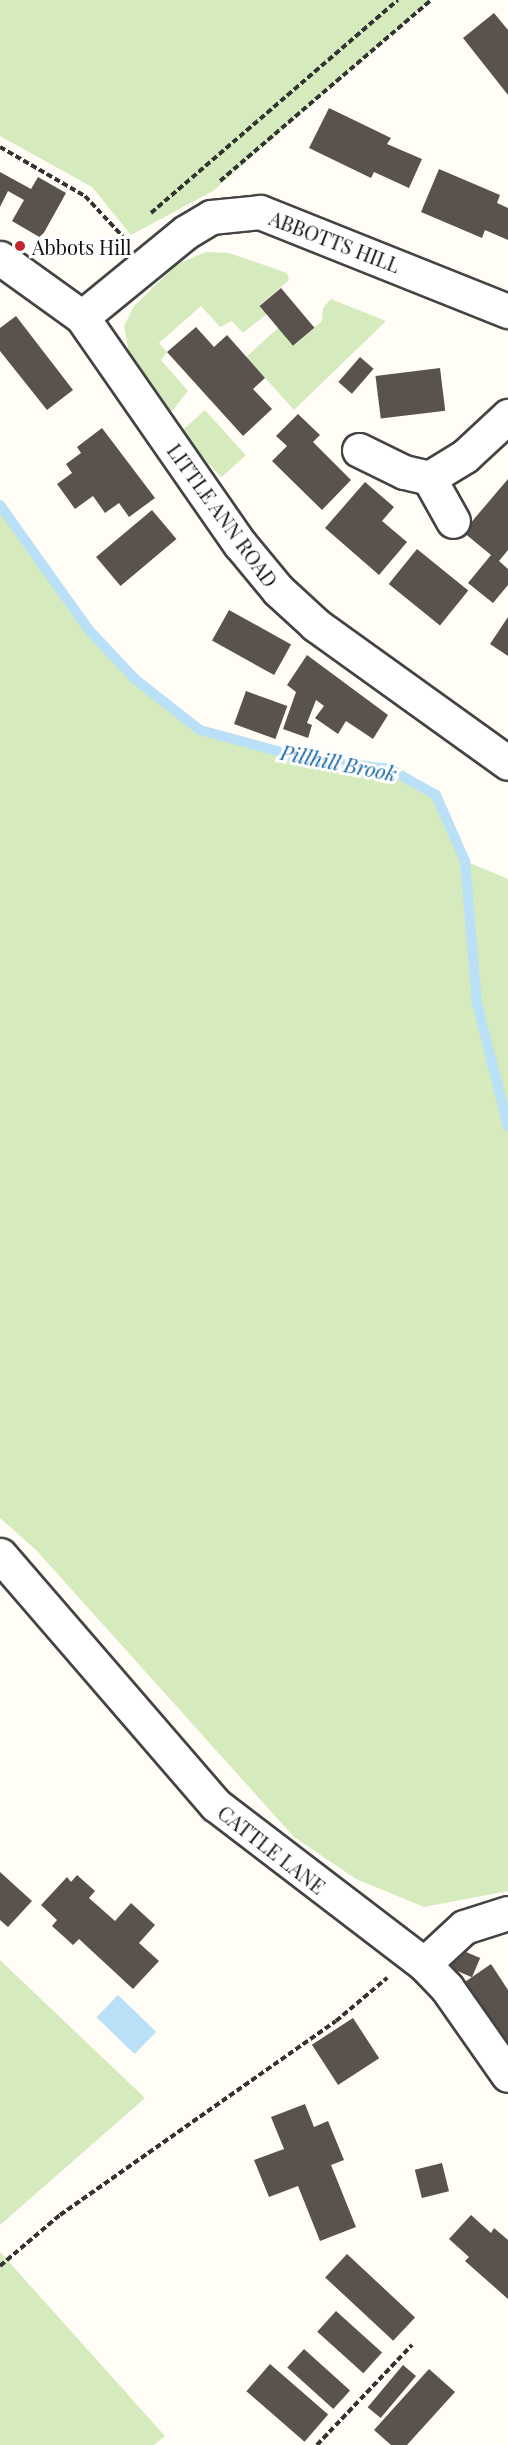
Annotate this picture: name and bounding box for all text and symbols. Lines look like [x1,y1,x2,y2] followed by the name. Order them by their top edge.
[266,205,404,277] street label: ABBOTTS HILL
[32,234,132,258] place label: Abbots Hill
[13,239,27,253] marker: Abbots Hill
[163,438,283,592] street label: LITTLE ANN ROAD
[278,738,400,786] water label: Pillhill Brook
[214,1800,330,1898] street label: CATTLE LANE

